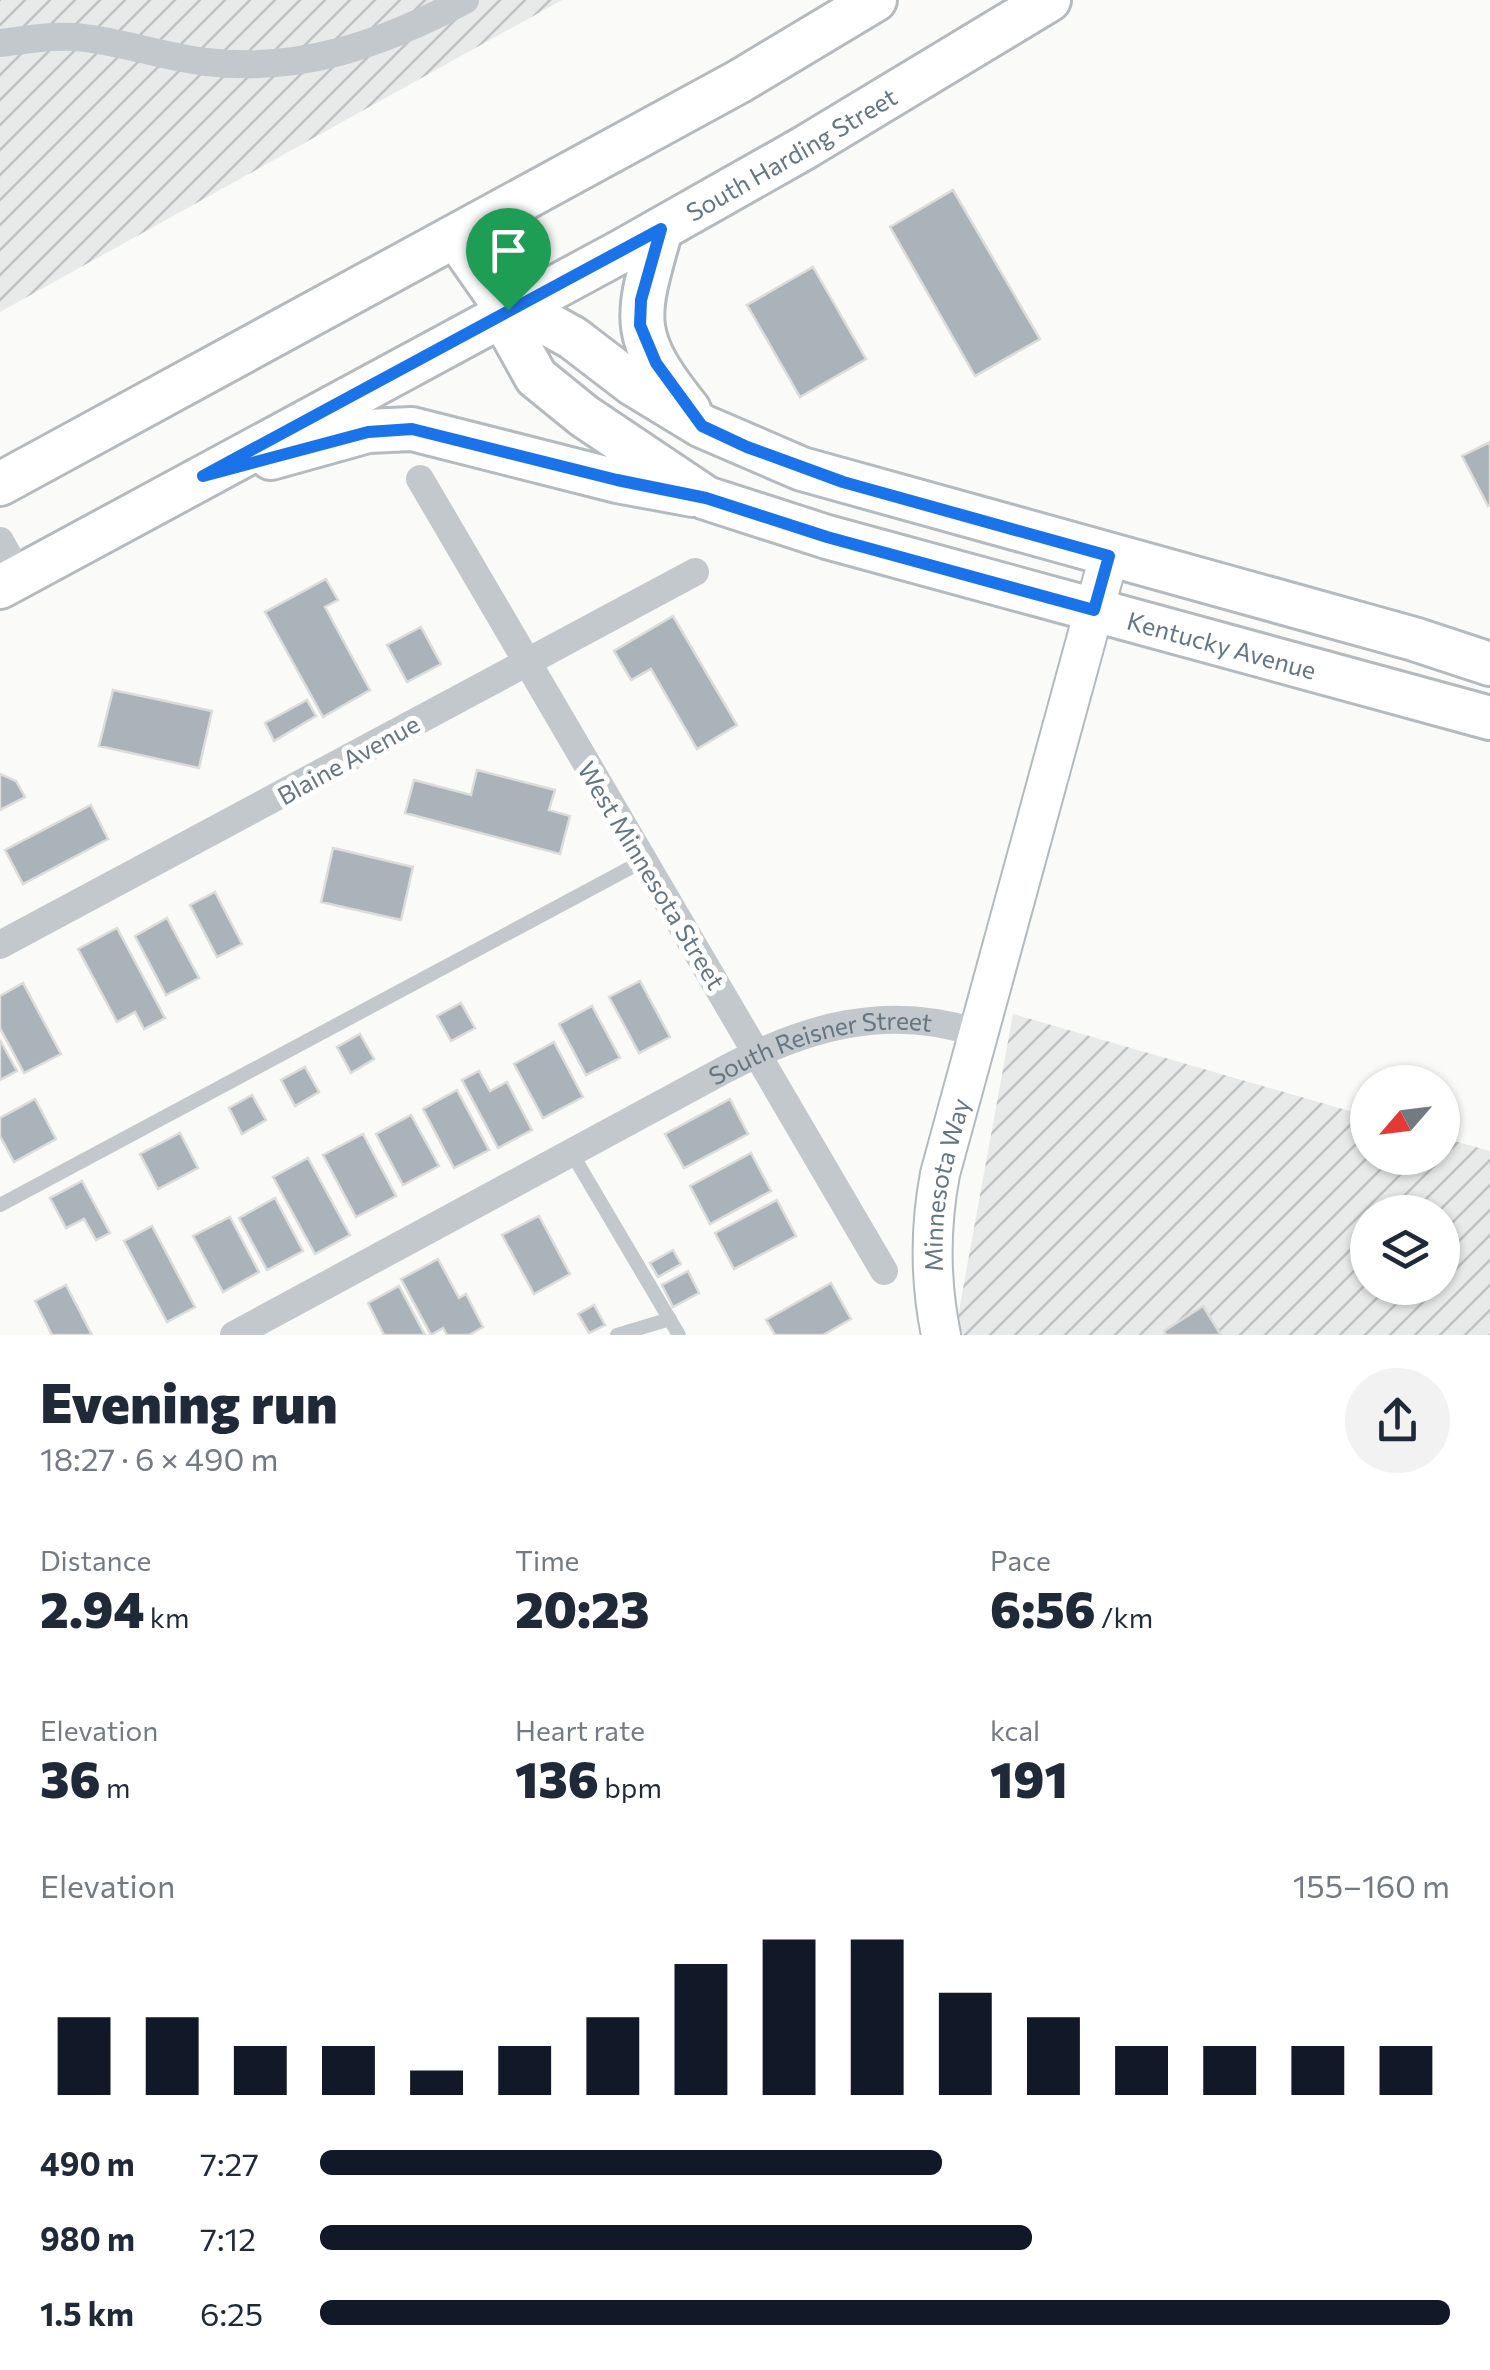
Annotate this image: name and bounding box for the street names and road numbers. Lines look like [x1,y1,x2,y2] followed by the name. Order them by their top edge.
[680,81,902,227] street label: South Harding Street
[1124,605,1320,685] street label: Kentucky Avenue
[272,708,424,810] street label: Blaine Avenue
[572,756,732,994] street label: West Minnesota Street
[703,1005,934,1091] street label: South Reisner Street
[917,1095,975,1272] street label: Minnesota Way

